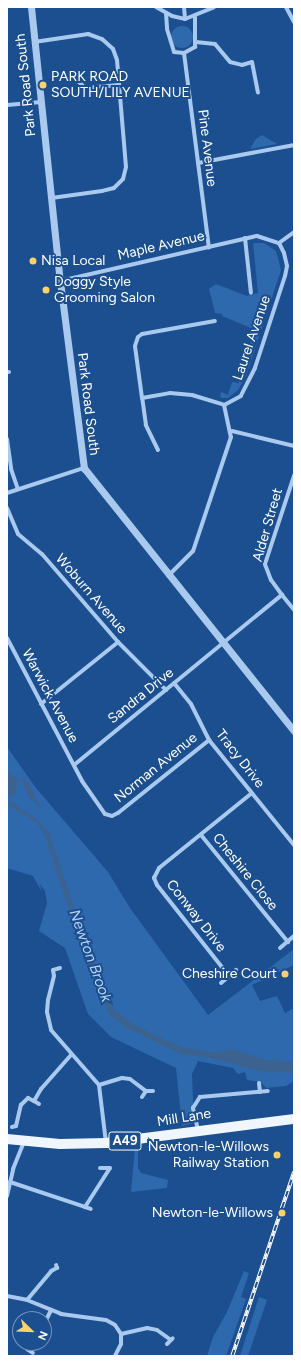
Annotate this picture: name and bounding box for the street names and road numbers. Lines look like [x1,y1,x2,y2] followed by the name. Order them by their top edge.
[12,33,40,137] street label: Park Road South
[194,108,220,188] street label: Pine Avenue
[116,228,206,264] street label: Maple Avenue
[230,293,274,383] street label: Laurel Avenue
[73,352,103,456] street label: Park Road South
[249,486,287,564] street label: Alder Street
[52,551,130,637] street label: Woburn Avenue
[18,646,82,746] street label: Warwick Avenue
[105,664,177,728] street label: Sandra Drive
[212,726,268,792] street label: Tracy Drive
[111,730,201,806] street label: Norman Avenue
[209,830,281,914] street label: Cheshire Close
[163,877,229,955] street label: Conway Drive
[156,1105,212,1131] street label: Mill Lane
[108,1130,142,1152] road number: A49

